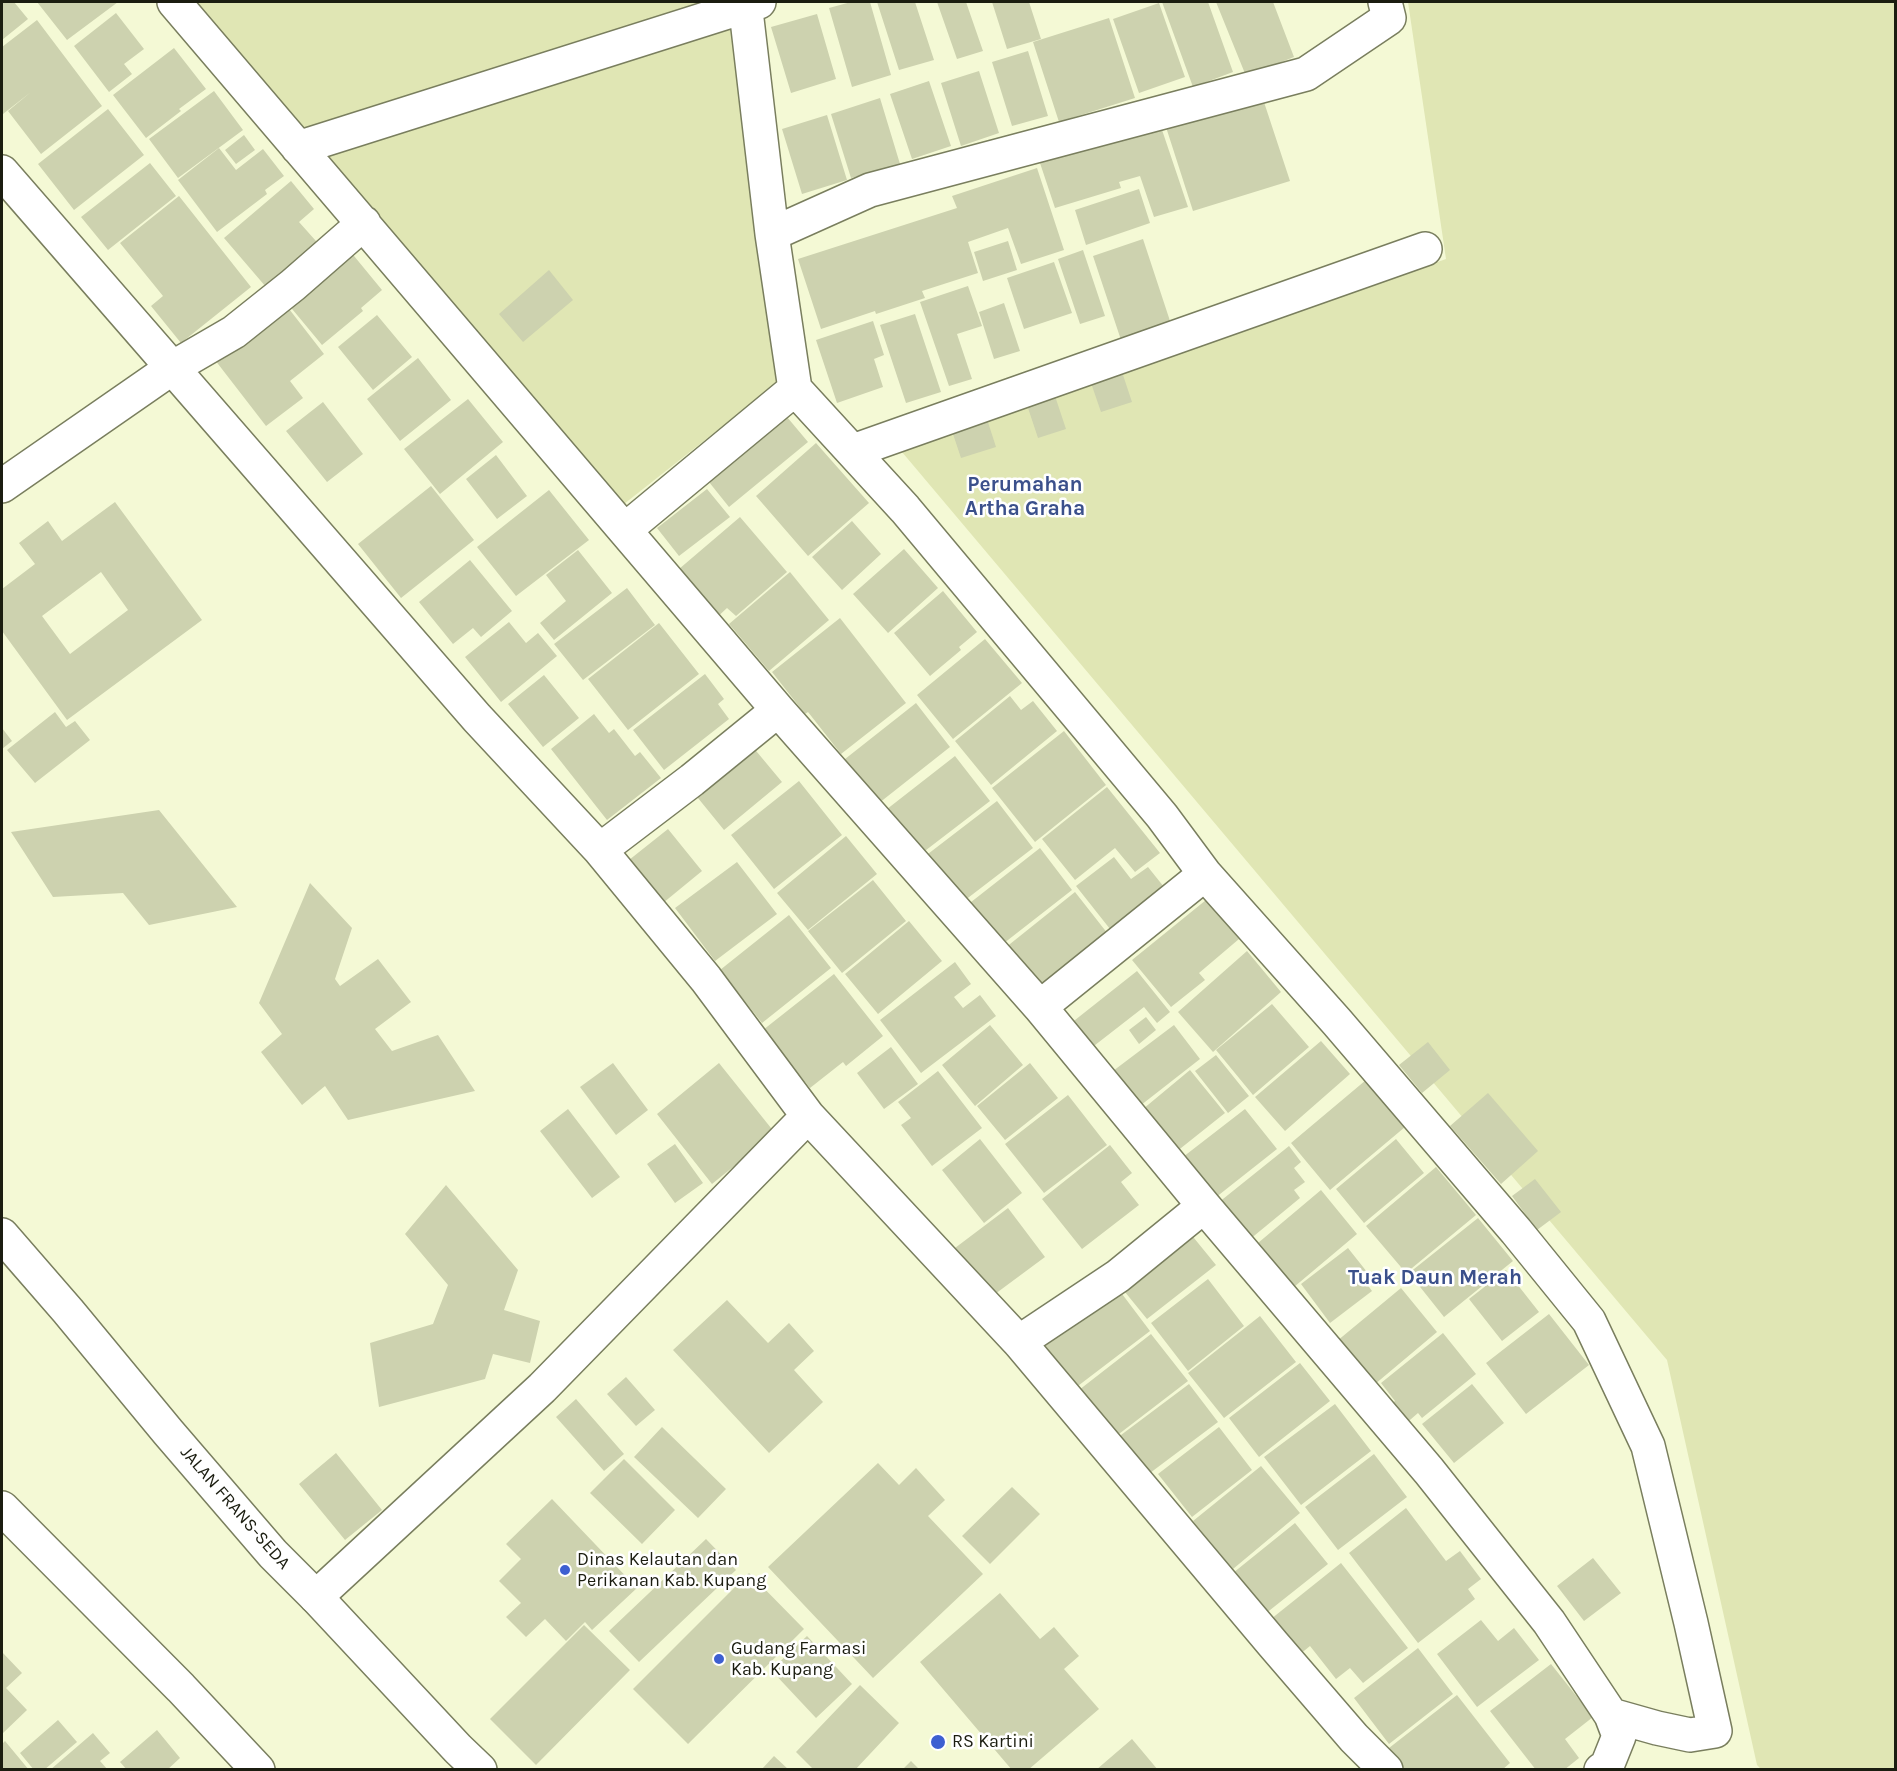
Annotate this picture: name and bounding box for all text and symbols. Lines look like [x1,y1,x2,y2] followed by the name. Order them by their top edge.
[965,472,1085,522] district label: Perumahan Artha Graha
[1348,1265,1522,1291] district label: Tuak Daun Merah
[176,1442,294,1574] street label: JALAN FRANS-SEDA
[577,1549,766,1592] place label: Dinas Kelautan dan Perikanan Kab. Kupang
[558,1563,572,1577] marker: Dinas Kelautan dan Perikanan Kab. Kupang
[731,1638,866,1680] place label: Gudang Farmasi Kab. Kupang
[712,1652,726,1666] marker: Gudang Farmasi Kab. Kupang
[952,1731,1034,1753] place label: RS Kartini
[929,1733,947,1751] marker: RS Kartini

